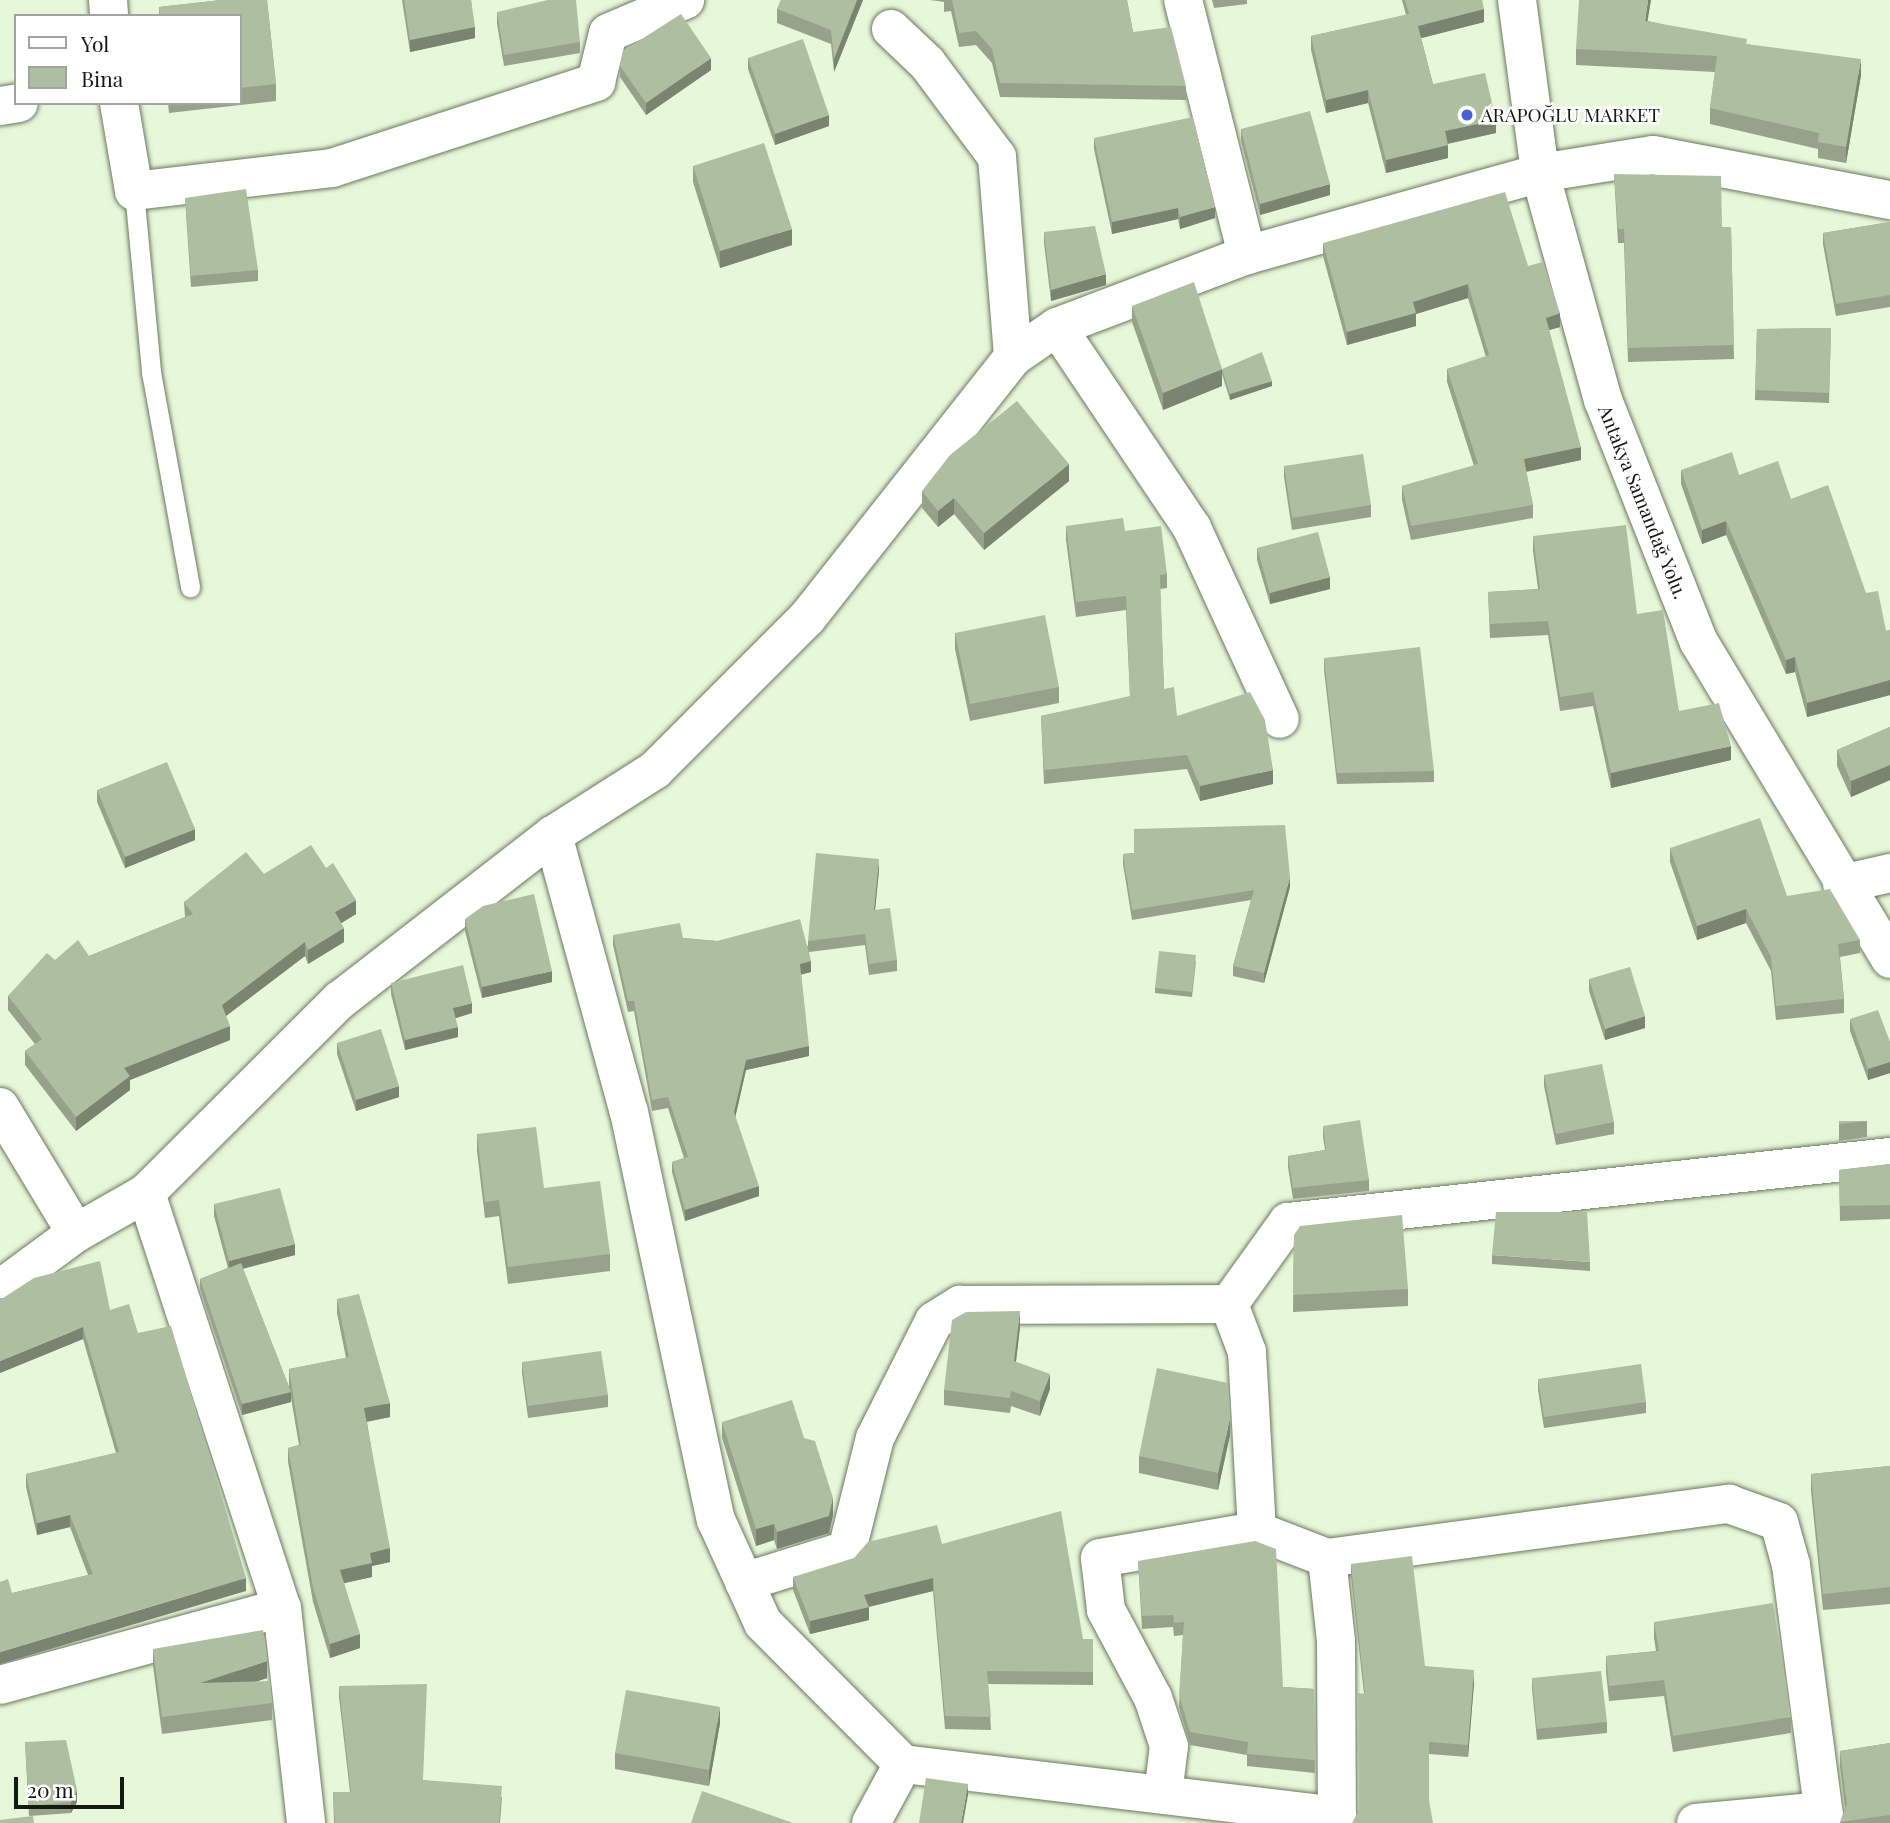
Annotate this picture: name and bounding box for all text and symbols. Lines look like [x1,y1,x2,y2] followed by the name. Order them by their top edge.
[14,14,242,105] legend
[81,29,109,57] text: Yol
[81,64,123,92] text: Bina
[1481,104,1660,126] place label: ARAPOĞLU MARKET
[1459,107,1475,123] marker: ARAPOĞLU MARKET
[1594,401,1692,603] street label: Antakya Samandağ Yolu.
[18,1764,128,1808] scale bar
[27,1775,74,1803] text: 20 m

